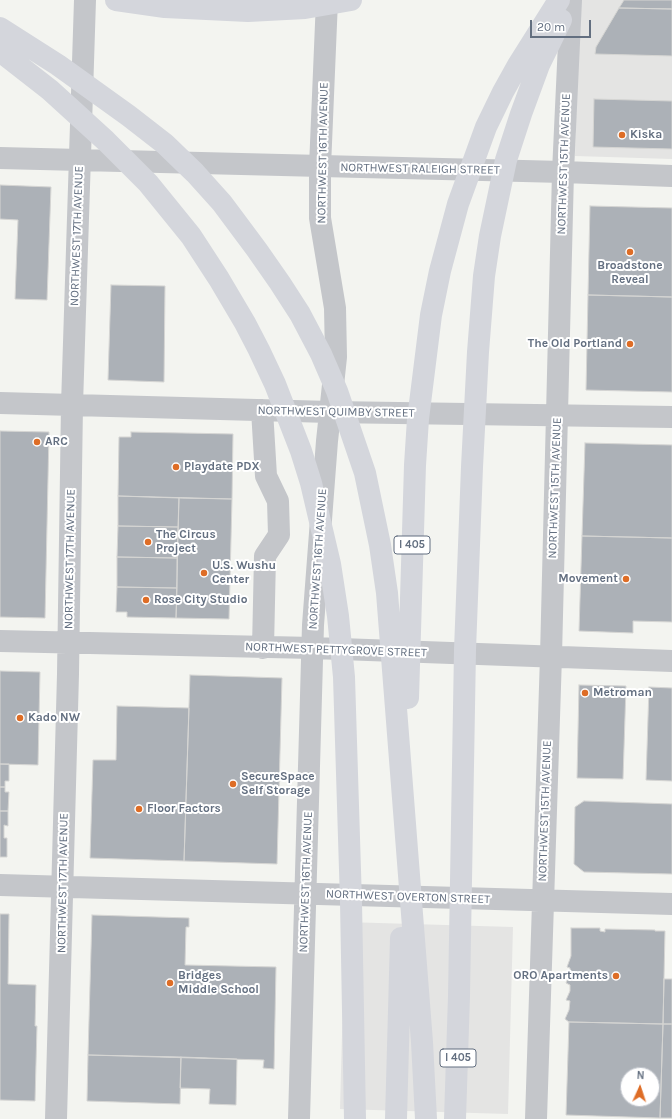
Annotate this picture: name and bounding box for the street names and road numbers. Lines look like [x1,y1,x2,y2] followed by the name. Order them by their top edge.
[315,82,331,224] street label: NORTHWEST 16TH AVENUE
[554,93,574,235] street label: NORTHWEST 15TH AVENUE
[340,160,500,178] street label: NORTHWEST RALEIGH STREET
[67,166,87,306] street label: NORTHWEST 17TH AVENUE
[257,403,415,421] street label: NORTHWEST QUIMBY STREET
[545,417,565,559] street label: NORTHWEST 15TH AVENUE
[306,488,330,630] street label: NORTHWEST 16TH AVENUE
[62,489,78,629] street label: NORTHWEST 17TH AVENUE
[394,536,430,554] road number: I 405
[245,640,427,660] street label: NORTHWEST PETTYGROVE STREET
[535,740,555,882] street label: NORTHWEST 15TH AVENUE
[296,811,316,953] street label: NORTHWEST 16TH AVENUE
[55,813,71,953] street label: NORTHWEST 17TH AVENUE
[326,887,490,907] street label: NORTHWEST OVERTON STREET
[440,1049,476,1067] road number: I 405

